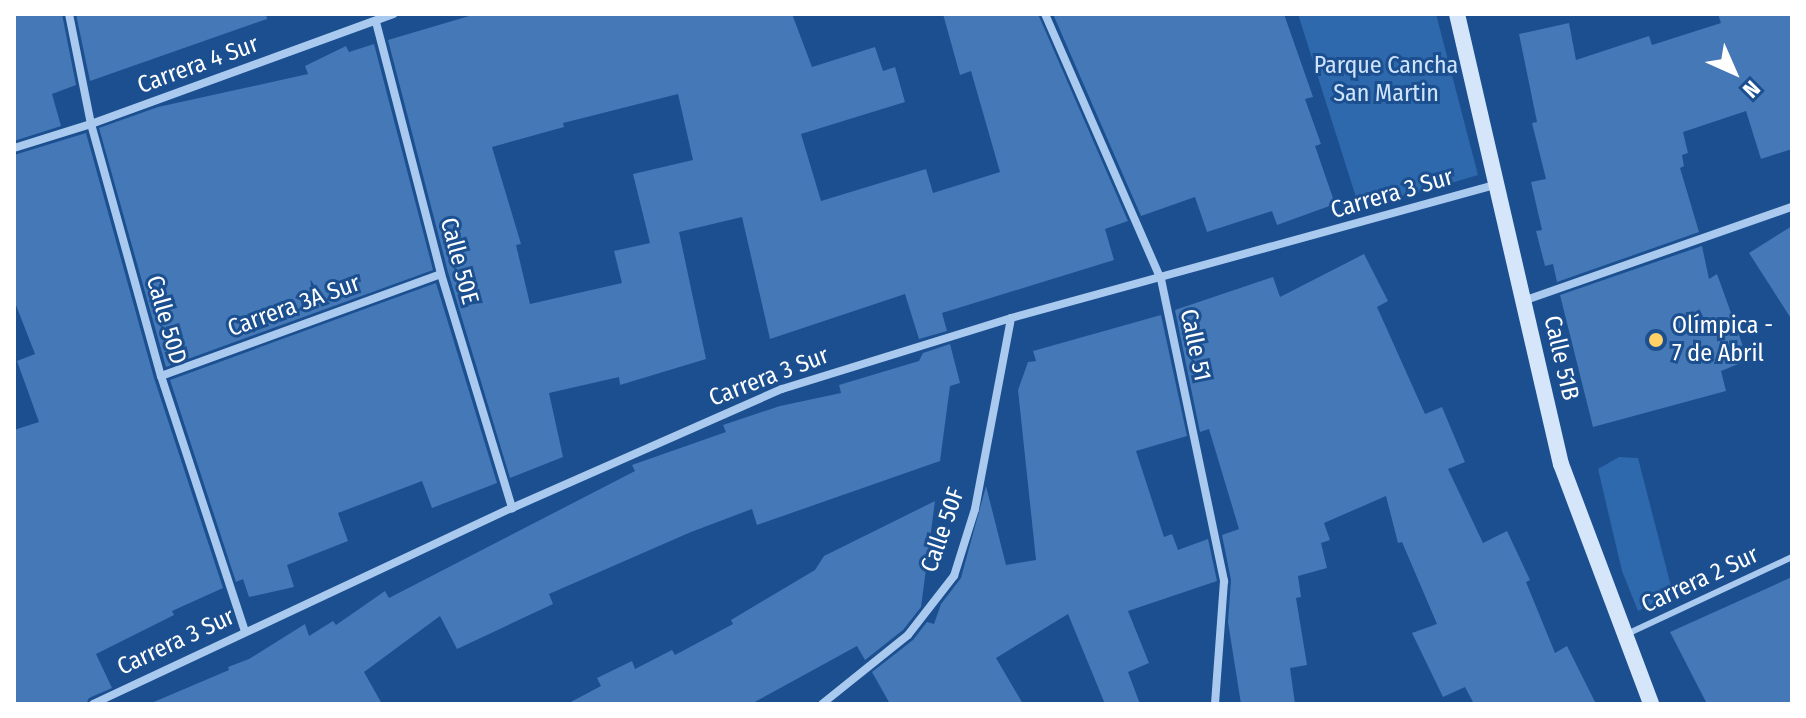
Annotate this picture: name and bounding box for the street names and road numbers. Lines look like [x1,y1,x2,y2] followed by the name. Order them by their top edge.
[134,30,262,100] street label: Carrera 4 Sur
[1327,163,1457,225] street label: Carrera 3 Sur
[434,215,484,307] street label: Calle 50E
[224,269,364,343] street label: Carrera 3A Sur
[140,272,192,368] street label: Calle 50D
[1173,306,1217,384] street label: Calle 51
[1537,313,1585,403] street label: Calle 51B
[705,341,833,413] street label: Carrera 3 Sur
[915,484,971,576] street label: Calle 50F
[1637,540,1763,620] street label: Carrera 2 Sur
[113,602,239,682] street label: Carrera 3 Sur

